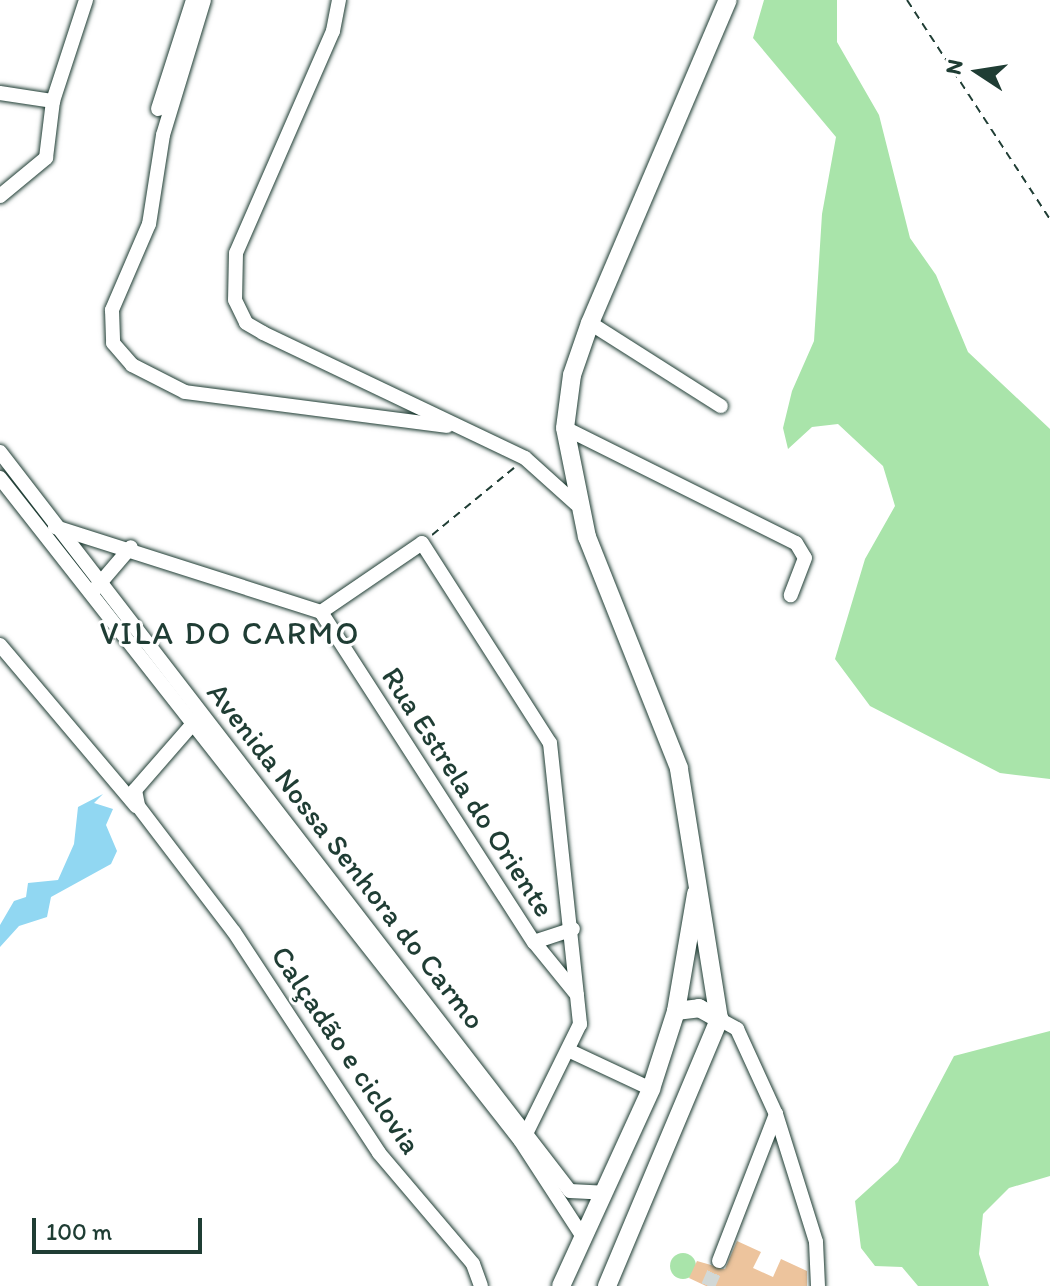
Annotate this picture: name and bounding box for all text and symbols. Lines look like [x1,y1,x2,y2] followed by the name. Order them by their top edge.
[938,32,1018,112] north arrow
[939,57,969,77] text: N
[99,614,361,652] district label: VILA DO CARMO
[374,661,562,923] street label: Rua Estrela do Oriente
[199,675,493,1037] street label: Avenida Nossa Senhora do Carmo
[263,939,429,1161] street label: Calçadão e ciclovia
[36,1202,206,1252] scale bar
[46,1217,112,1246] text: 100 m

